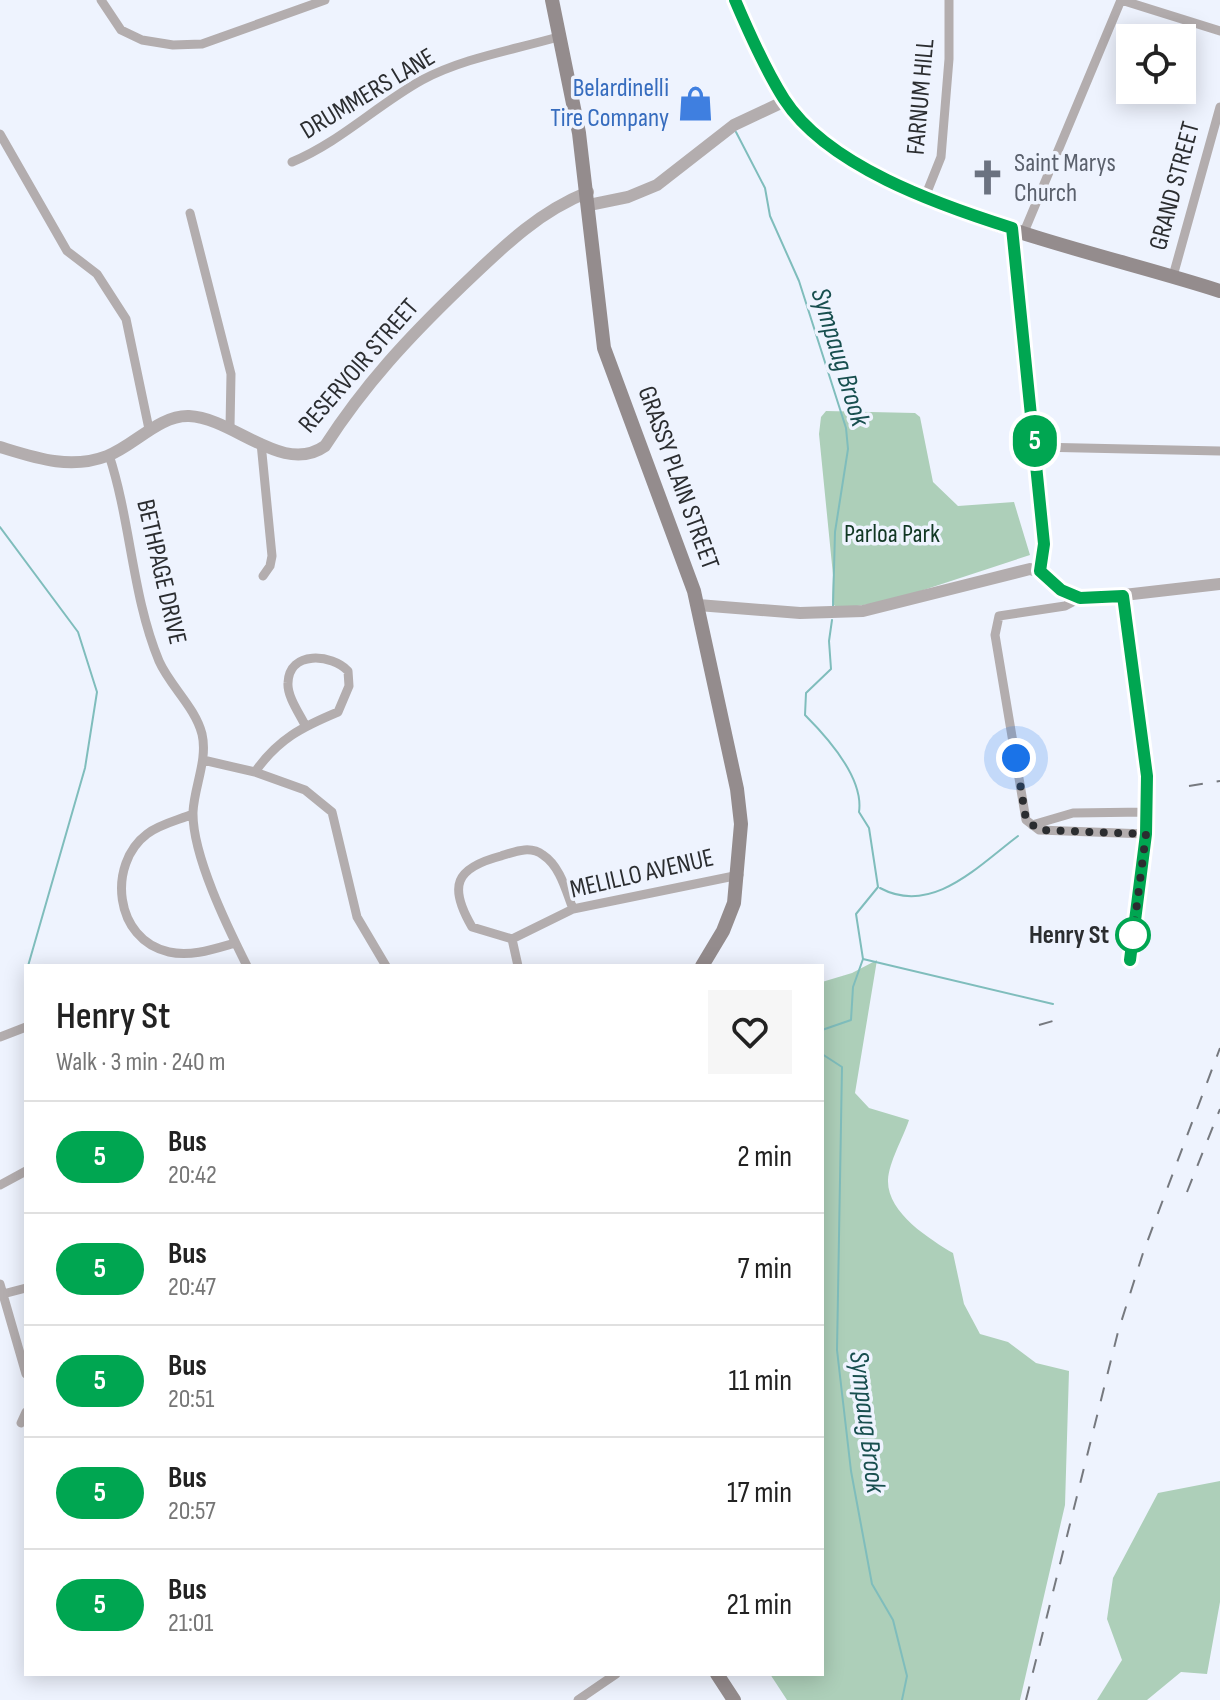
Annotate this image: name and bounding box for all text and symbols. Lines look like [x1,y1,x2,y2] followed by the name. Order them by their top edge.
[1116,24,1196,104] map controls
[1116,24,1196,104] button: locate
[900,37,942,156] street label: FARNUM HILL
[295,42,441,146] street label: DRUMMERS LANE
[550,73,669,134] place label: Belardinelli Tire Company
[676,84,714,122] shop icon: Belardinelli Tire Company
[1143,118,1207,254] street label: GRAND STREET
[1014,148,1116,209] place label: Saint Marys Church
[969,159,1007,197] church icon: Saint Marys Church
[803,284,877,431] water label: Sympaug Brook
[292,293,426,439] street label: RESERVOIR STREET
[630,382,726,574] street label: GRASSY PLAIN STREET
[1009,415,1061,467] line badge: 5
[1029,424,1041,457] text: 5
[129,497,193,647] street label: BETHPAGE DRIVE
[844,519,940,550] park label: Parloa Park
[996,738,1036,778] your location
[567,842,717,906] street label: MELILLO AVENUE
[1116,918,1150,952] marker: Henry St
[1029,920,1109,951] place label: Henry St
[708,990,792,1074] button: heart
[56,994,170,1039] text: Henry St
[56,1047,225,1078] text: Walk · 3 min · 240 m
[168,1124,207,1160] text: Bus
[737,1139,792,1175] text: 2 min
[94,1140,106,1173] text: 5
[168,1160,217,1191] text: 20:42
[168,1236,207,1272] text: Bus
[738,1251,792,1287] text: 7 min
[94,1252,106,1285] text: 5
[168,1272,216,1303] text: 20:47
[168,1348,207,1384] text: Bus
[842,1349,892,1496] water label: Sympaug Brook
[729,1363,792,1399] text: 11 min
[94,1364,106,1397] text: 5
[168,1384,214,1415] text: 20:51
[168,1460,207,1496] text: Bus
[727,1475,792,1511] text: 17 min
[94,1476,106,1509] text: 5
[168,1496,216,1527] text: 20:57
[168,1572,207,1608] text: Bus
[727,1587,792,1623] text: 21 min
[94,1588,106,1621] text: 5
[168,1608,213,1639] text: 21:01

